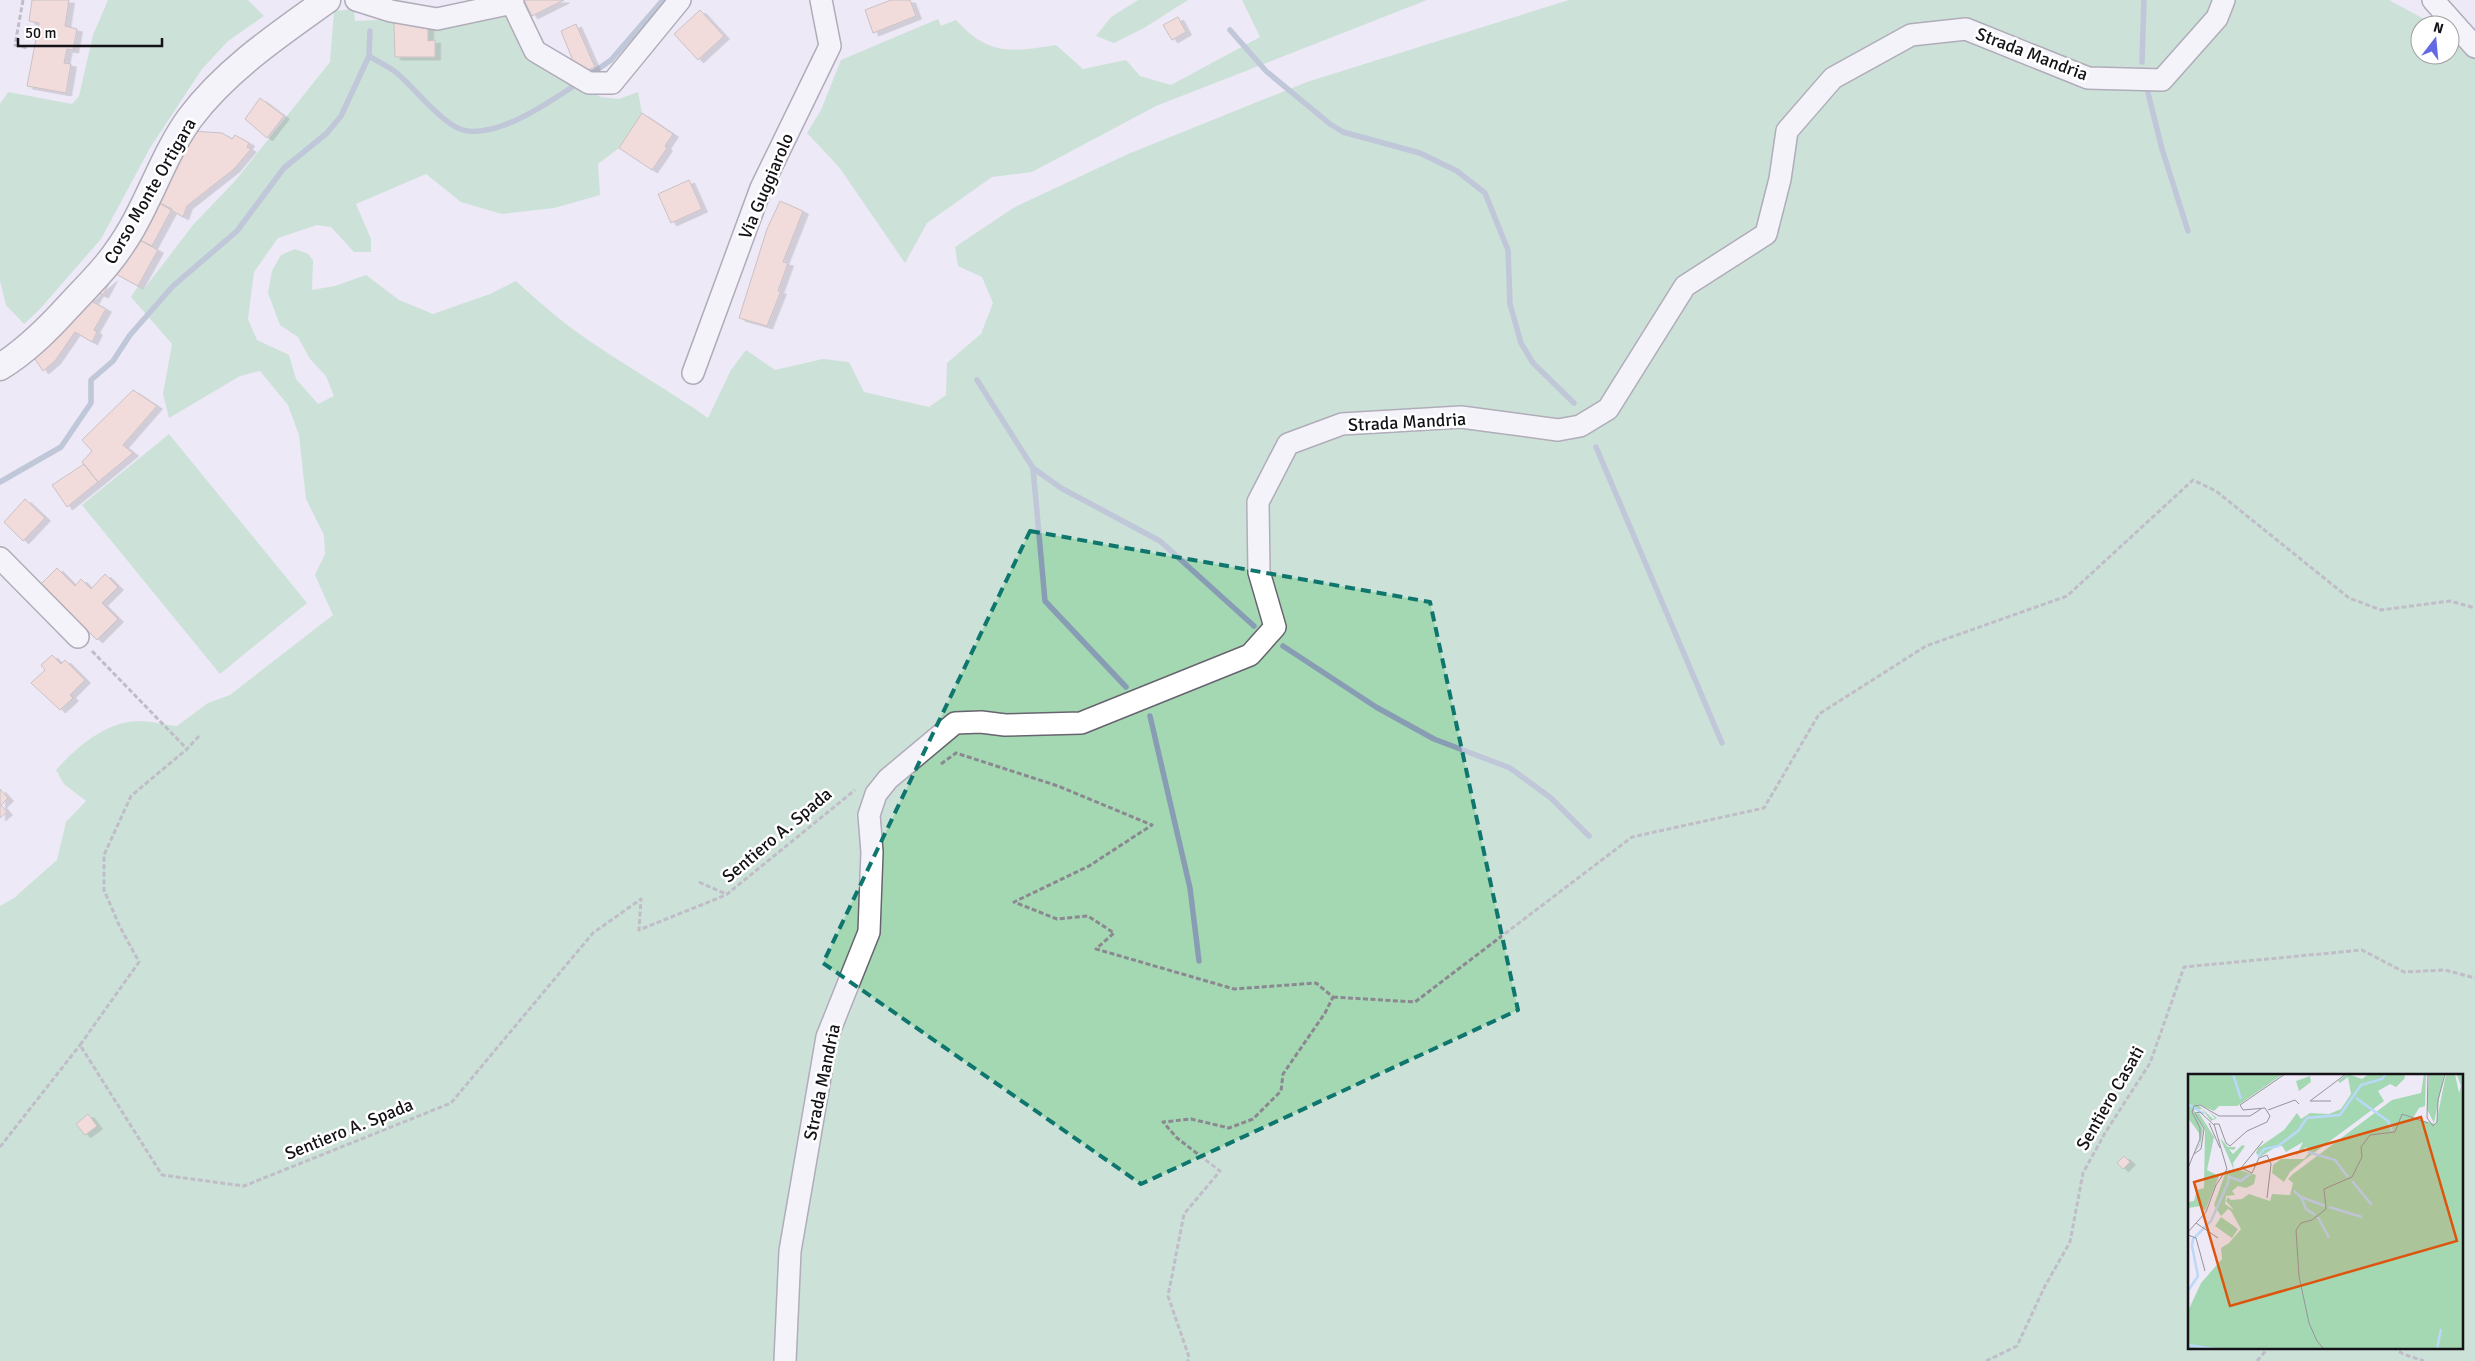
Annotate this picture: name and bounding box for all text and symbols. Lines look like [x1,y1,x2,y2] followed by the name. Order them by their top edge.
[18,15,161,47] scale bar
[2410,15,2460,65] north arrow
[2431,18,2445,37] text: N
[1973,23,2091,85] street label: Strada Mandria
[25,24,56,42] text: 50 m
[99,114,201,268] street label: Corso Monte Ortigara
[734,130,798,242] street label: Via Guggiarolo
[1347,408,1467,436] street label: Strada Mandria
[718,783,836,887] street label: Sentiero A. Spada
[799,1022,845,1142] street label: Strada Mandria
[2071,1042,2149,1154] street label: Sentiero Casati
[2188,1074,2462,1348] inset map
[282,1093,416,1165] street label: Sentiero A. Spada

